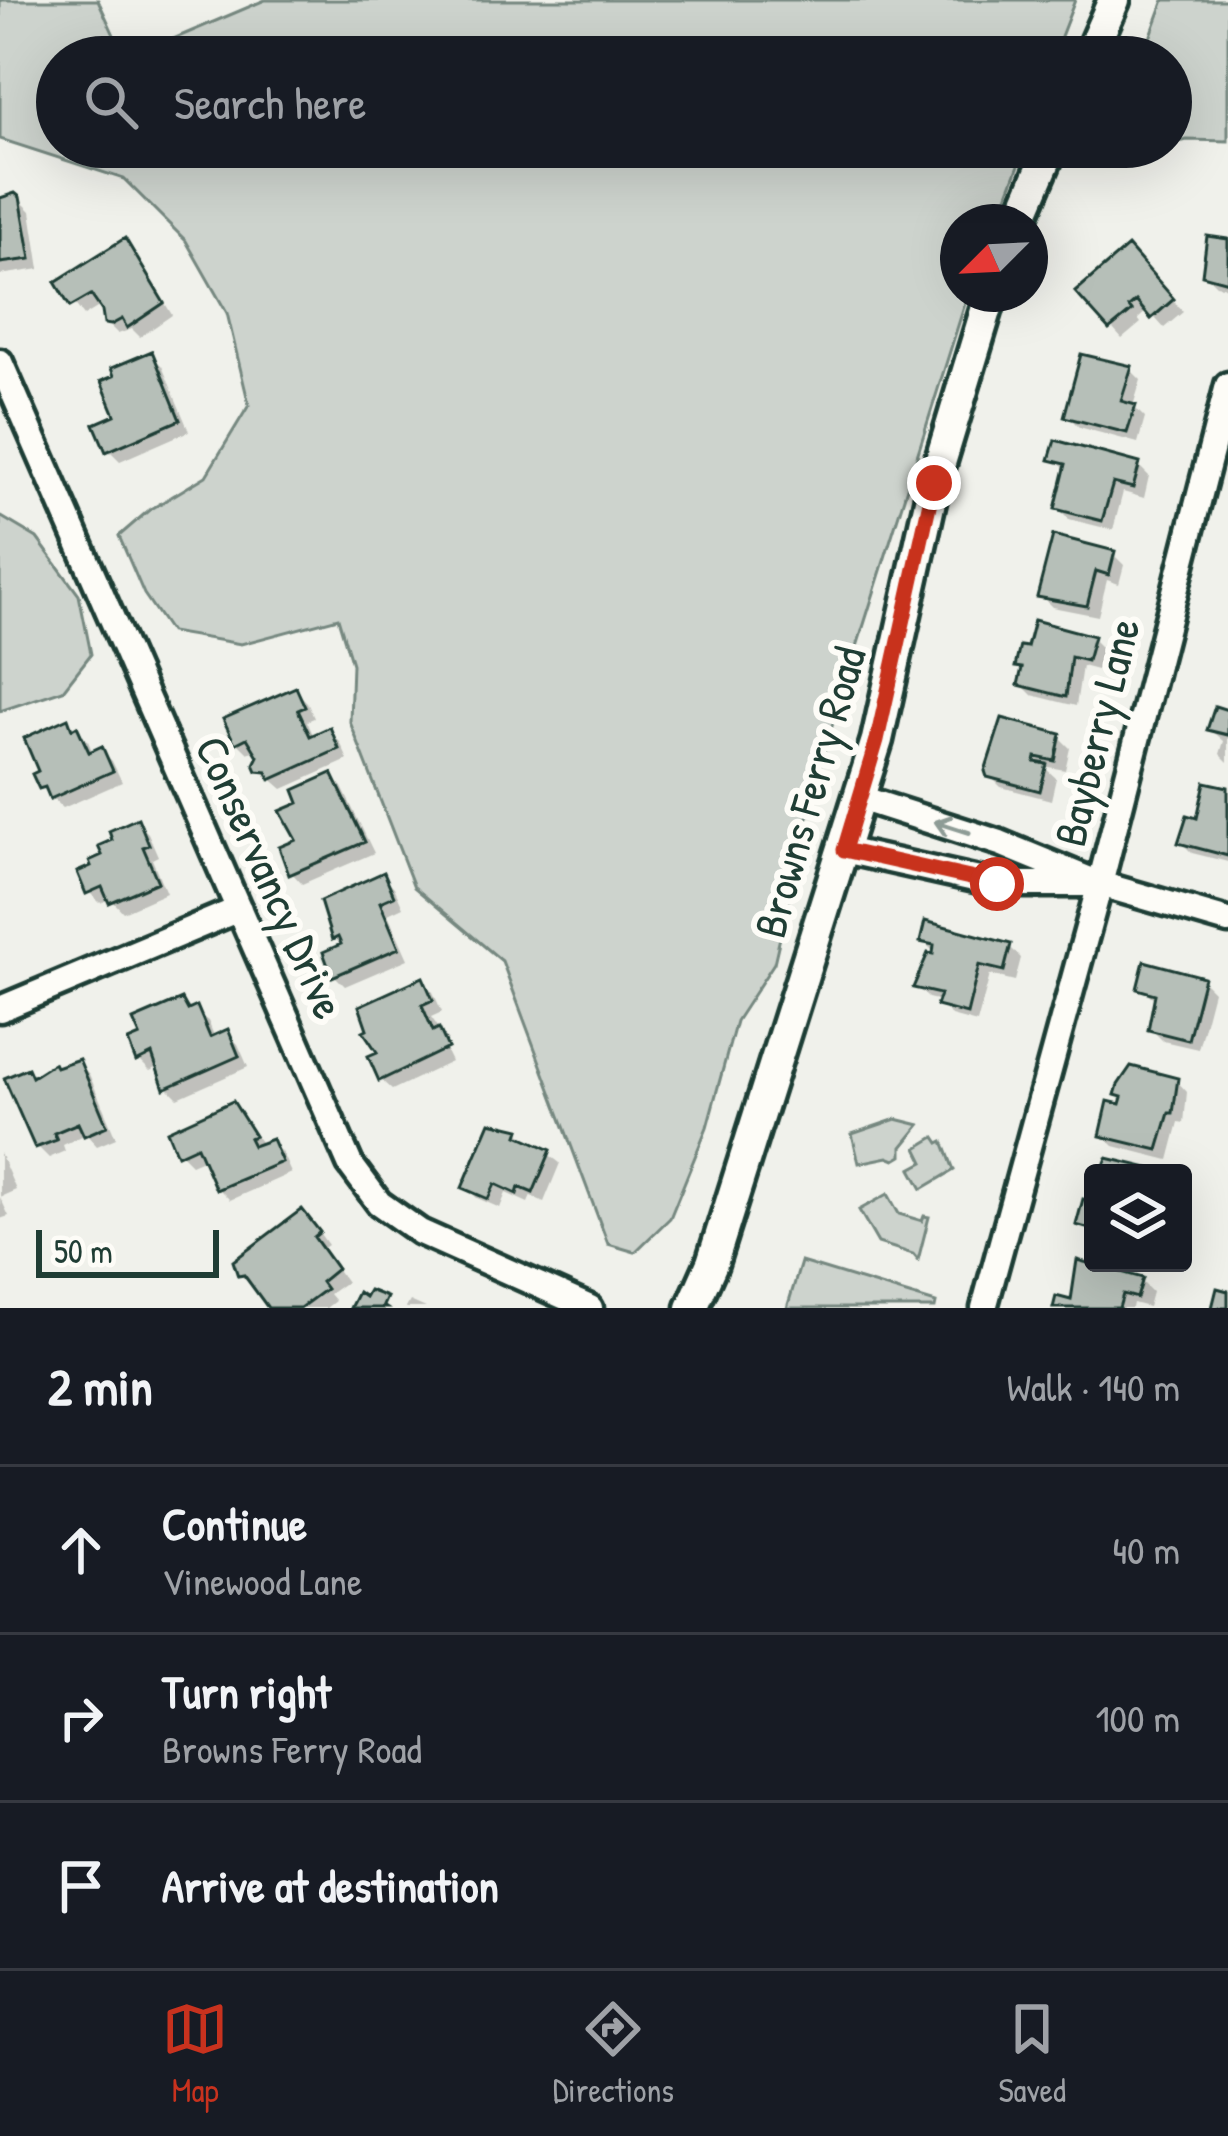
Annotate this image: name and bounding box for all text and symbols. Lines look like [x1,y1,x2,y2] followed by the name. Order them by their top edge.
[36,36,1192,168] search box
[78,69,144,135] icon: search
[174,72,366,133] text: Search here
[940,204,1048,312] north arrow
[907,456,961,510] route end
[1038,612,1154,852] street label: Bayberry Lane
[738,640,880,944] street label: Browns Ferry Road
[181,726,361,1028] street label: Conservancy Drive
[934,815,972,837] one-way arrow
[970,857,1024,911] route start
[1084,1164,1192,1272] map controls
[1084,1164,1192,1272] button: layers
[36,1224,219,1277] scale bar
[54,1229,113,1273] text: 50 m
[48,1352,153,1421] text: 2 min
[1007,1360,1180,1413] text: Walk · 140 m
[162,1493,307,1554] text: Continue
[48,1517,114,1583] icon: ahead
[1112,1523,1180,1576] text: 40 m
[162,1554,362,1607] text: Vinewood Lane
[162,1661,331,1722] text: Turn right
[48,1685,114,1751] icon: right
[1095,1691,1180,1744] text: 100 m
[162,1722,422,1775] text: Browns Ferry Road
[48,1853,114,1919] icon: arrive
[162,1855,499,1916] text: Arrive at destination
[162,1996,228,2112] tab: Map
[553,1996,674,2112] tab: Directions
[998,1996,1066,2112] tab: Saved

